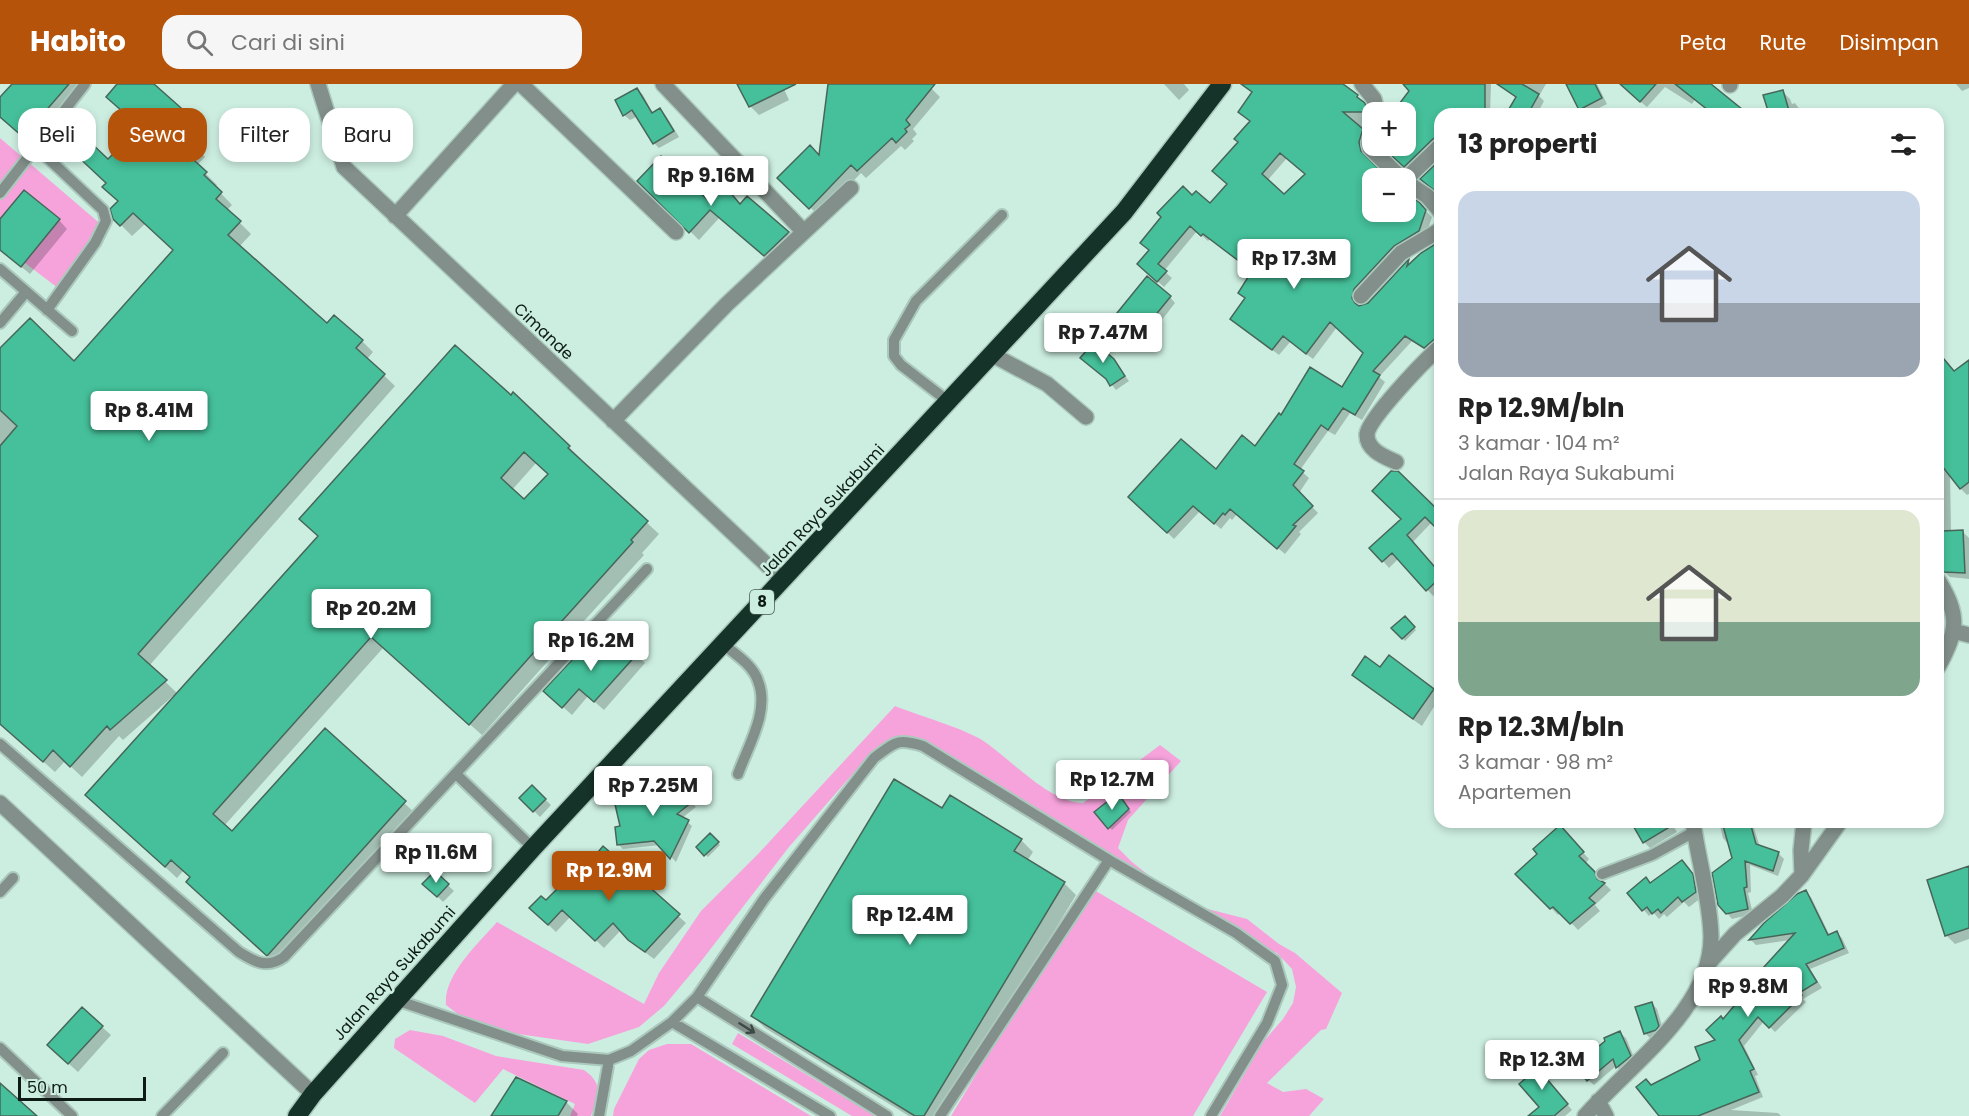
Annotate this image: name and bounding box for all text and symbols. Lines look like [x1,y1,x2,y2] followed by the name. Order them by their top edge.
[162,15,582,69] search box
[30,22,126,61] text: Habito
[183,26,216,59] icon: search
[231,27,345,58] text: Cari di sini
[1679,28,1727,57] text: Peta
[1760,28,1806,57] text: Rute
[1839,28,1939,57] text: Disimpan
[1362,102,1416,222] map controls
[1362,102,1416,156] button: +
[18,108,96,162] chip: Beli
[108,108,207,162] chip: Sewa
[219,108,310,162] chip: Filter
[322,108,413,162] chip: Baru
[1458,126,1597,162] text: 13 properti
[1887,128,1920,161] icon: filters
[649,156,773,207] pin: Rp 9.16M
[667,161,755,189] text: Rp 9.16M
[1362,168,1416,222] button: −
[1635,230,1743,338] icon: home
[1232,239,1356,290] pin: Rp 17.3M
[1251,244,1337,272] text: Rp 17.3M
[509,298,579,365] street label: Cimande
[1041,313,1165,364] pin: Rp 7.47M
[1058,318,1148,346] text: Rp 7.47M
[1458,390,1625,426] text: Rp 12.9M/bln
[87,391,211,442] pin: Rp 8.41M
[105,396,193,424] text: Rp 8.41M
[1458,429,1620,457] text: 3 kamar · 104 m²
[755,439,890,582] street label: Jalan Raya Sukabumi
[1458,459,1675,487] text: Jalan Raya Sukabumi
[1635,549,1743,657] icon: home
[309,589,433,640] pin: Rp 20.2M
[750,590,774,614] road number: 8
[326,594,416,622] text: Rp 20.2M
[529,621,653,672] pin: Rp 16.2M
[548,626,634,654] text: Rp 16.2M
[1458,709,1624,745] text: Rp 12.3M/bln
[1458,748,1613,776] text: 3 kamar · 98 m²
[1050,760,1174,811] pin: Rp 12.7M
[1070,765,1154,793] text: Rp 12.7M
[591,766,715,817] pin: Rp 7.25M
[608,771,698,799] text: Rp 7.25M
[1458,778,1571,806] text: Apartemen
[374,833,498,884] pin: Rp 11.6M
[395,838,477,866] text: Rp 11.6M
[547,851,671,902] pin: Rp 12.9M
[566,856,652,884] text: Rp 12.9M
[848,895,972,946] pin: Rp 12.4M
[866,900,954,928] text: Rp 12.4M
[328,901,461,1045] street label: Jalan Raya Sukabumi
[1693,967,1803,1018] pin: Rp 9.8M
[1708,972,1788,1000] text: Rp 9.8M
[738,1023,755,1035] one-way arrow
[1480,1040,1604,1091] pin: Rp 12.3M
[1499,1045,1585,1073] text: Rp 12.3M
[18,1074,146,1102] scale bar
[27,1076,68,1099] text: 50 m

